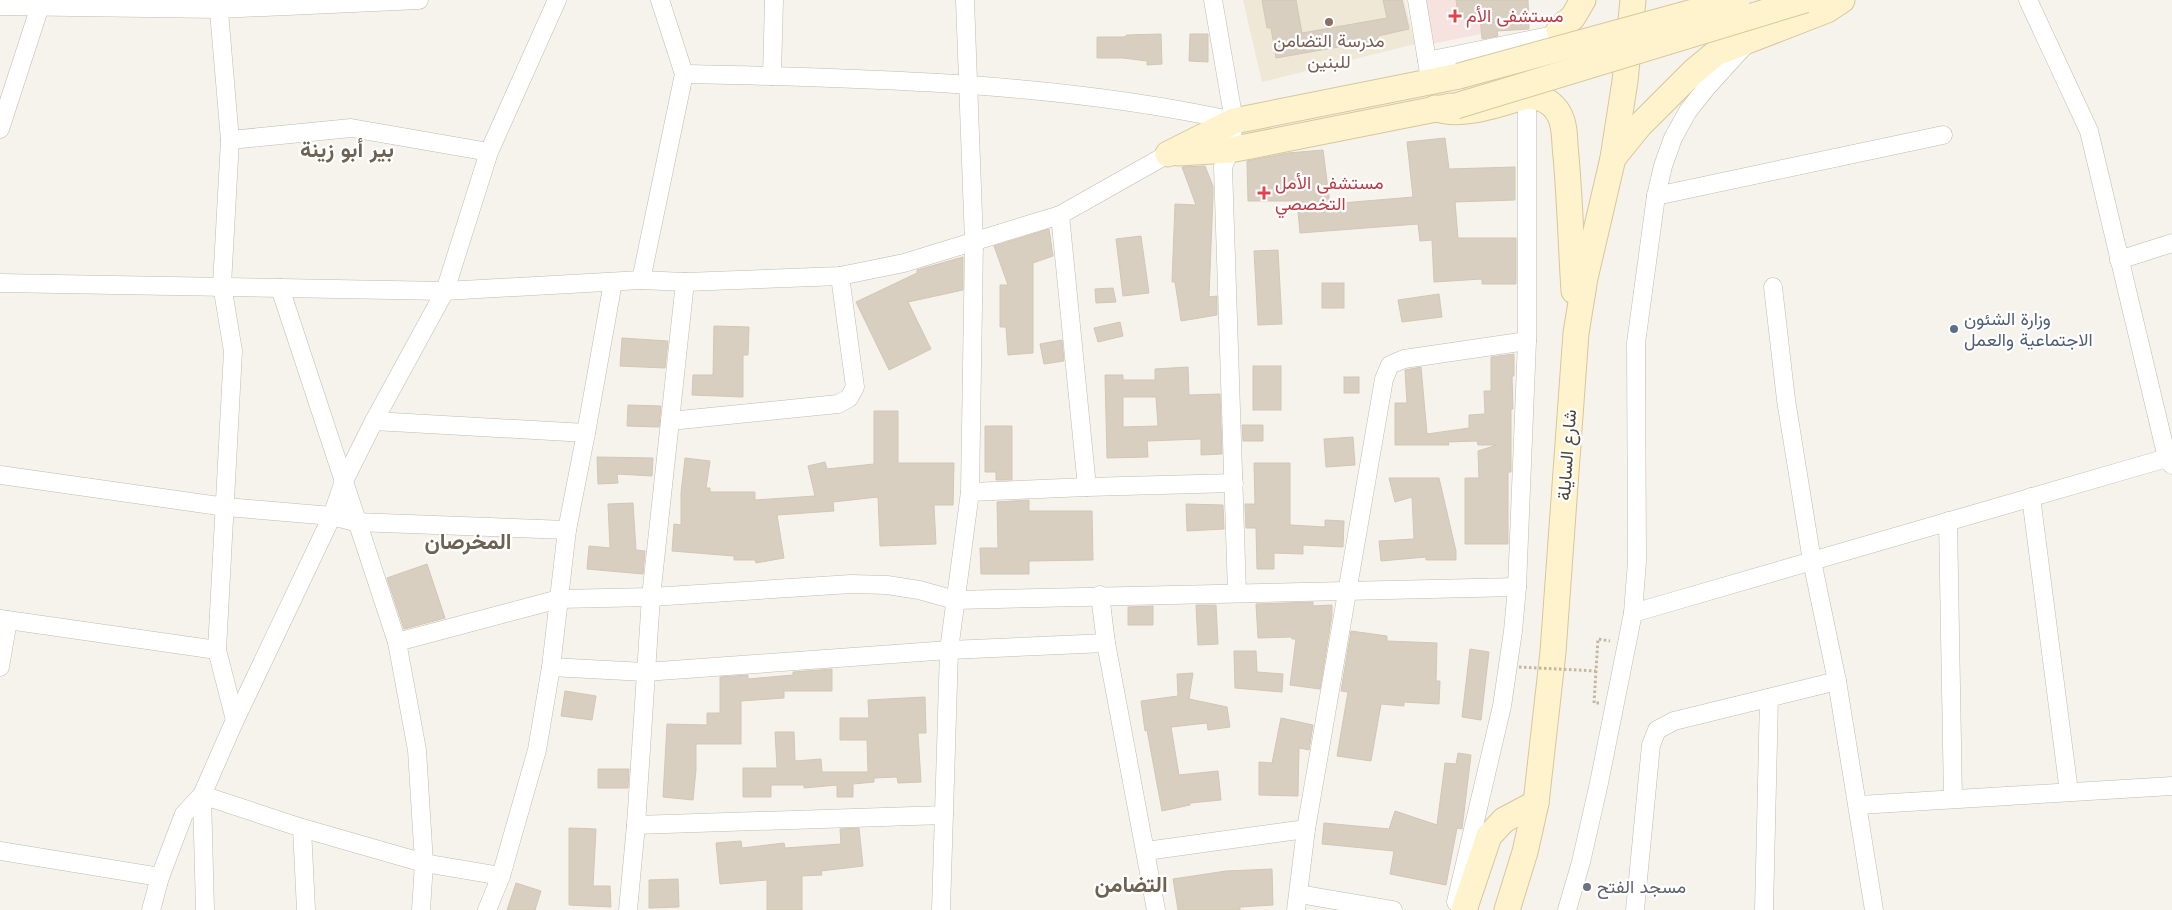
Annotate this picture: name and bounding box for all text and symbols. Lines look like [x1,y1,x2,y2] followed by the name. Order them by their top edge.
[1466,3,1564,29] place label: مستشفى الأم
[1448,9,1462,23] marker: مستشفى الأم
[1323,16,1335,28] marker: مدرسة التضامن للبنين
[1273,28,1385,75] place label: مدرسة التضامن للبنين
[300,133,394,165] district label: بير أبو زينة
[1275,170,1384,219] place label: مستشفى الأمل التخصصي
[1257,186,1271,200] marker: مستشفى الأمل التخصصي
[1964,306,2093,353] place label: وزارة الشئون الاجتماعية والعمل
[1948,323,1960,335] marker: وزارة الشئون الاجتماعية والعمل
[1551,408,1583,502] street label: شارع السايلة
[425,525,511,557] district label: المخرصان
[1094,868,1168,900] district label: التضامن
[1597,874,1686,900] place label: مسجد الفتح
[1581,881,1593,893] marker: مسجد الفتح

